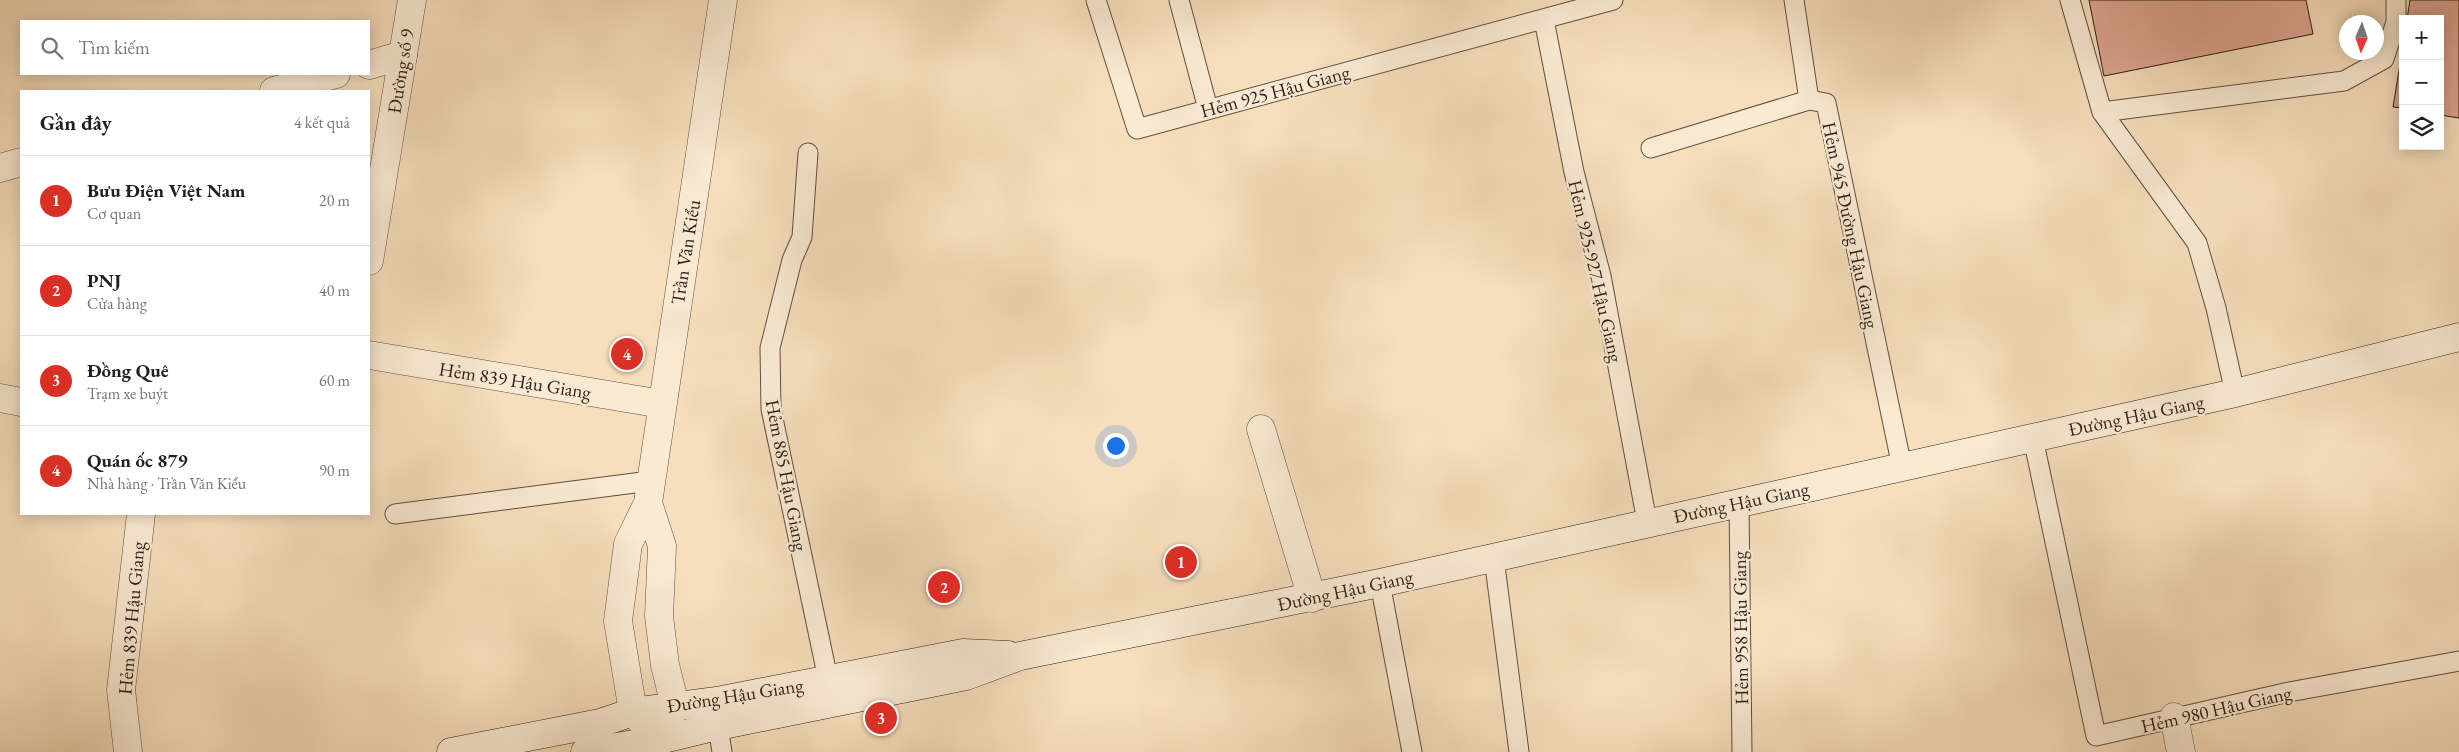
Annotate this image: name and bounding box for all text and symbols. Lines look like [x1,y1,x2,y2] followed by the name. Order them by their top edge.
[2339,15,2384,60] north arrow
[2399,15,2444,150] map controls
[2399,15,2444,60] button: +
[20,20,370,75] search box
[381,27,420,115] street label: Đường số 9
[38,34,66,62] icon: search
[78,35,150,60] text: Tìm kiếm
[1198,59,1353,123] street label: Hẻm 925 Hậu Giang
[2399,60,2444,105] button: −
[2399,105,2444,150] button: layers
[40,109,112,136] text: Gần đây
[294,112,350,133] text: 4 kết quả
[1816,120,1885,331] street label: Hẻm 945 Đường Hậu Giang
[87,178,245,203] text: Bưu Điện Việt Nam
[1562,178,1629,365] street label: Hẻm 925-927 Hậu Giang
[52,190,60,211] text: 1
[319,190,350,211] text: 20 m
[665,198,706,306] street label: Trần Văn Kiểu
[87,203,141,224] text: Cơ quan
[87,268,121,293] text: PNJ
[52,280,60,301] text: 2
[319,280,350,301] text: 40 m
[87,293,147,314] text: Cửa hàng
[611,335,643,373] pin: 4
[437,356,594,405] street label: Hẻm 839 Hậu Giang
[87,358,169,383] text: Đồng Quê
[52,370,60,391] text: 3
[319,370,350,391] text: 60 m
[87,383,168,404] text: Trạm xe buýt
[2066,389,2207,442] street label: Đường Hậu Giang
[760,397,814,554] street label: Hẻm 885 Hậu Giang
[1103,433,1129,459] your location
[87,448,188,473] text: Quán ốc 879
[52,460,60,481] text: 4
[319,460,350,481] text: 90 m
[87,473,246,494] text: Nhà hàng · Trần Văn Kiểu
[1671,476,1812,529] street label: Đường Hậu Giang
[112,540,151,696] street label: Hẻm 839 Hậu Giang
[1165,543,1197,581] pin: 1
[1727,550,1754,705] street label: Hẻm 958 Hậu Giang
[1275,564,1416,617] street label: Đường Hậu Giang
[928,568,960,606] pin: 2
[665,672,806,719] street label: Đường Hậu Giang
[2138,680,2295,739] street label: Hẻm 980 Hậu Giang
[865,699,897,737] pin: 3

